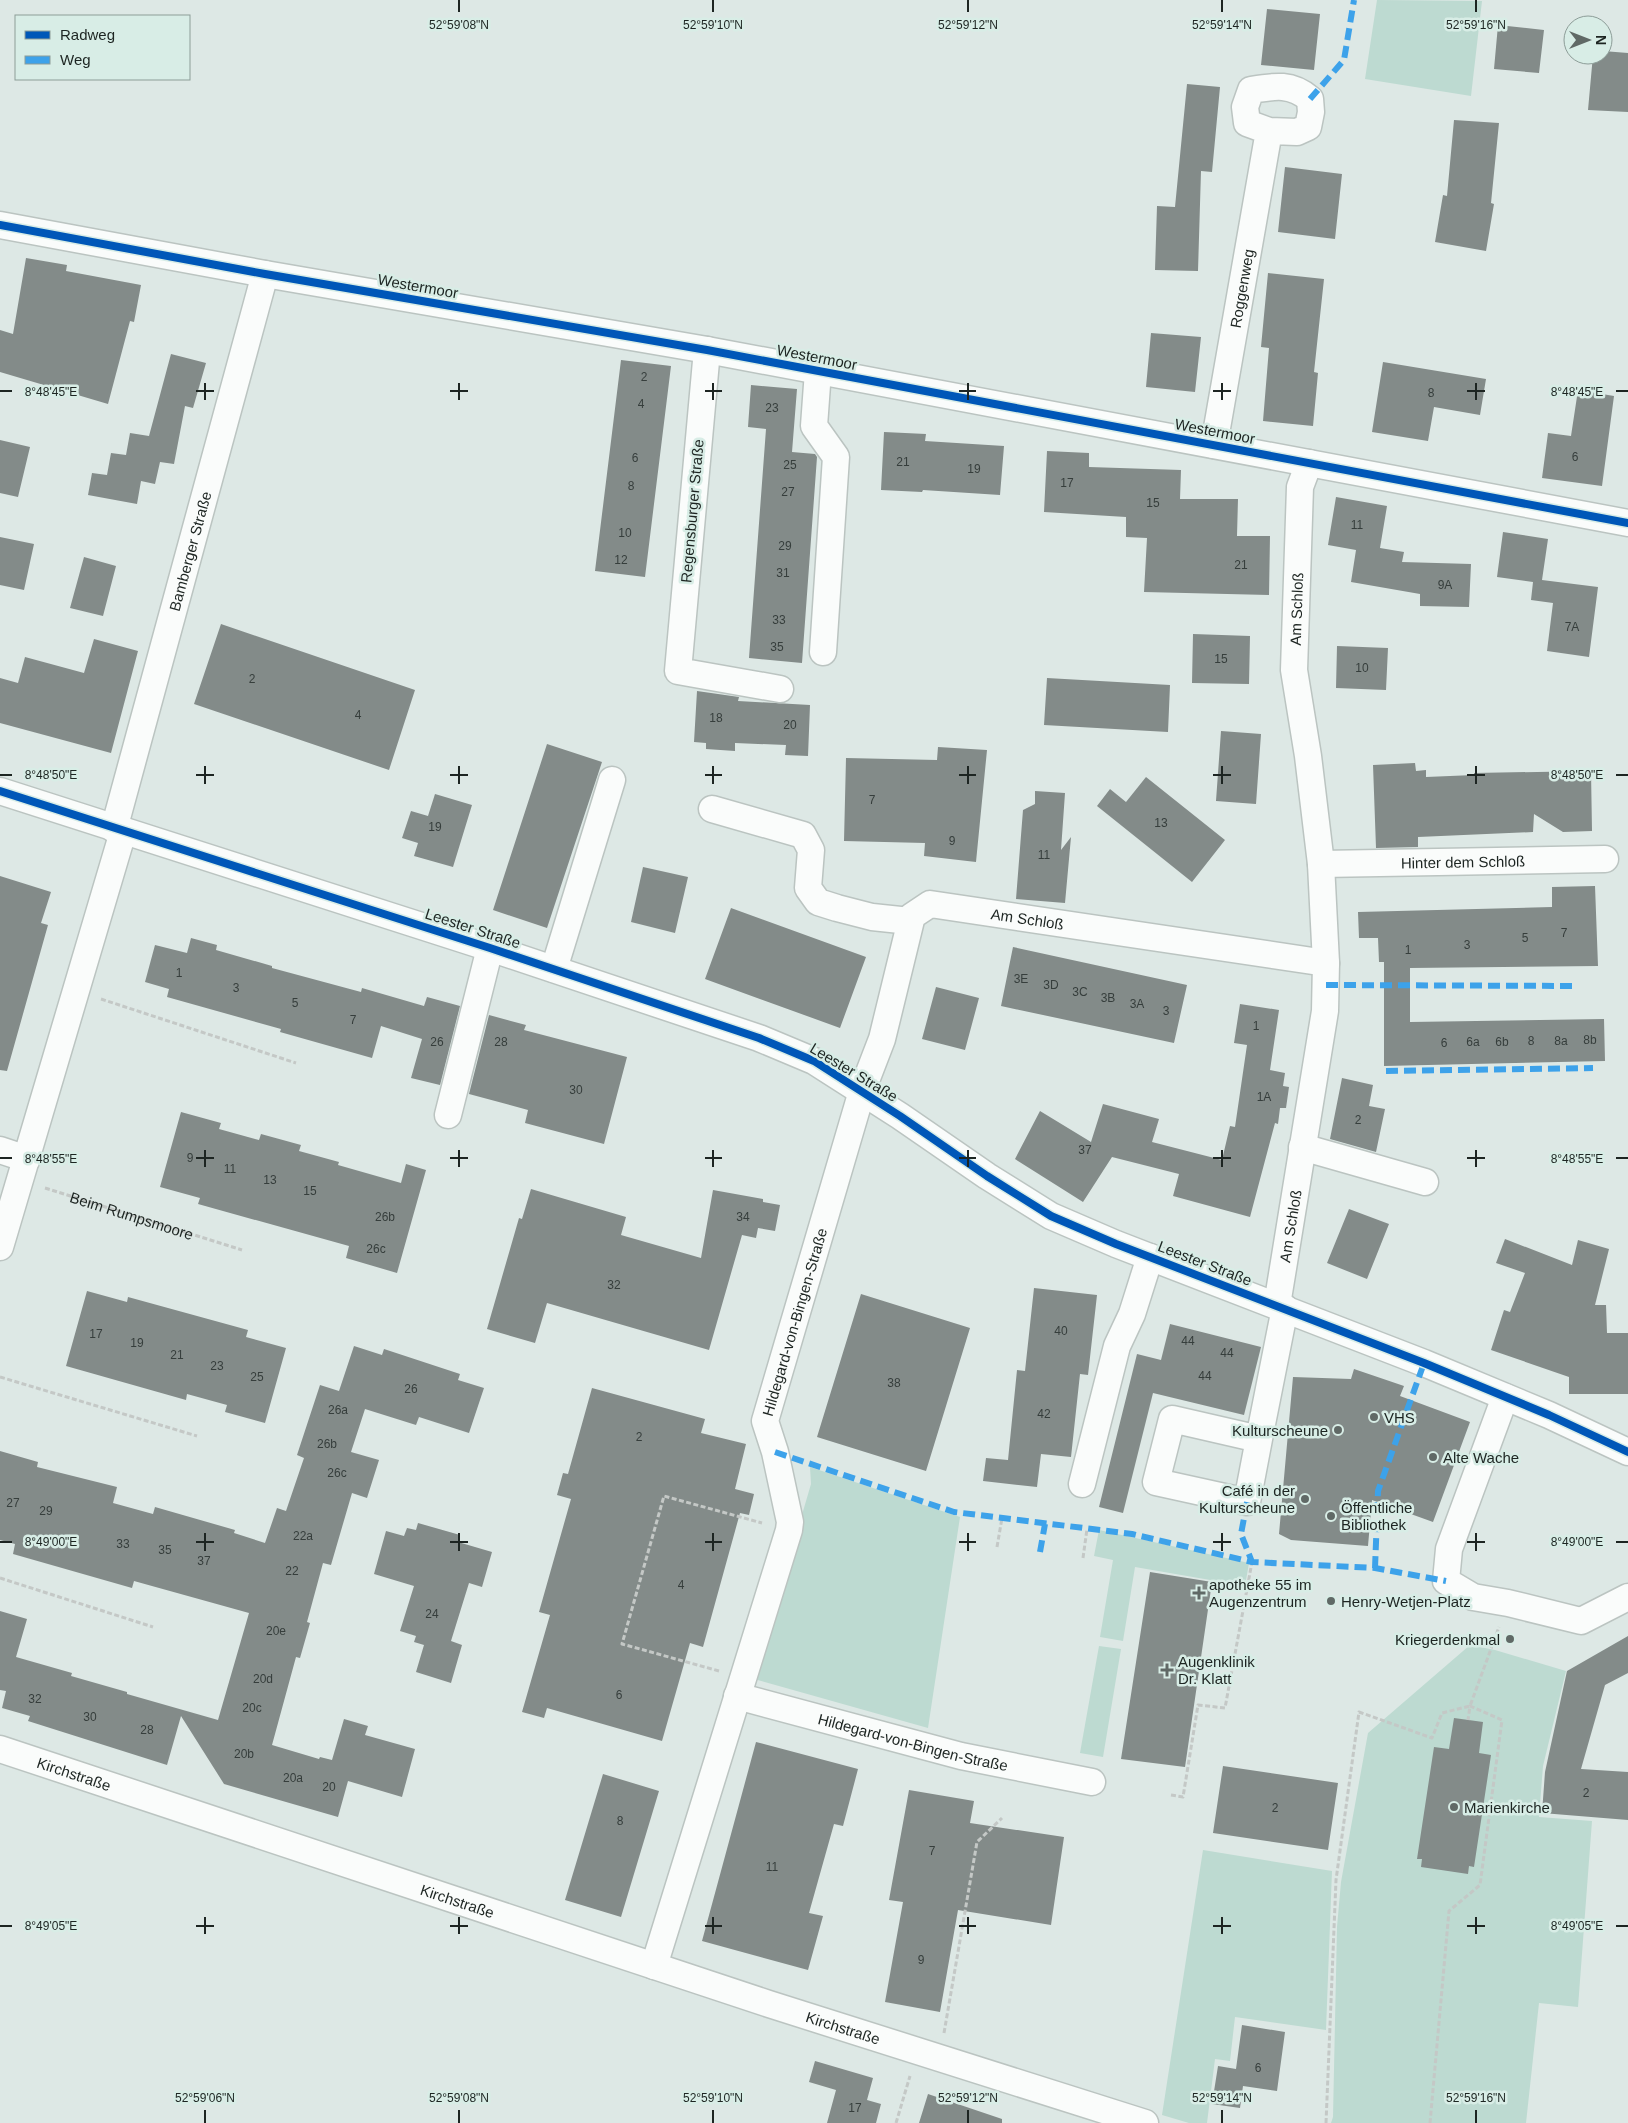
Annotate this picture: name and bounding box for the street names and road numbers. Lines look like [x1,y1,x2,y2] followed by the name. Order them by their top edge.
[1226,247,1257,329] street label: Roggenweg
[376,271,460,301] street label: Westermoor
[775,341,859,373] street label: Westermoor
[1173,415,1257,447] street label: Westermoor
[677,438,707,584] street label: Regensburger Straße
[165,489,214,613] street label: Bamberger Straße
[1286,572,1306,646] street label: Am Schloß
[1401,852,1525,871] street label: Hinter dem Schloß
[423,905,523,951] street label: Leester Straße
[990,905,1065,932] street label: Am Schloß
[807,1039,901,1105] street label: Leester Straße
[68,1188,196,1243] street label: Beim Rumpsmoore
[1276,1188,1304,1264] street label: Am Schloß
[758,1226,830,1418] street label: Hildegard-von-Bingen-Straße
[1156,1237,1254,1289] street label: Leester Straße
[816,1710,1009,1774] street label: Hildegard-von-Bingen-Straße
[35,1753,113,1794] street label: Kirchstraße
[418,1881,497,1921] street label: Kirchstraße
[804,2008,882,2047] street label: Kirchstraße

